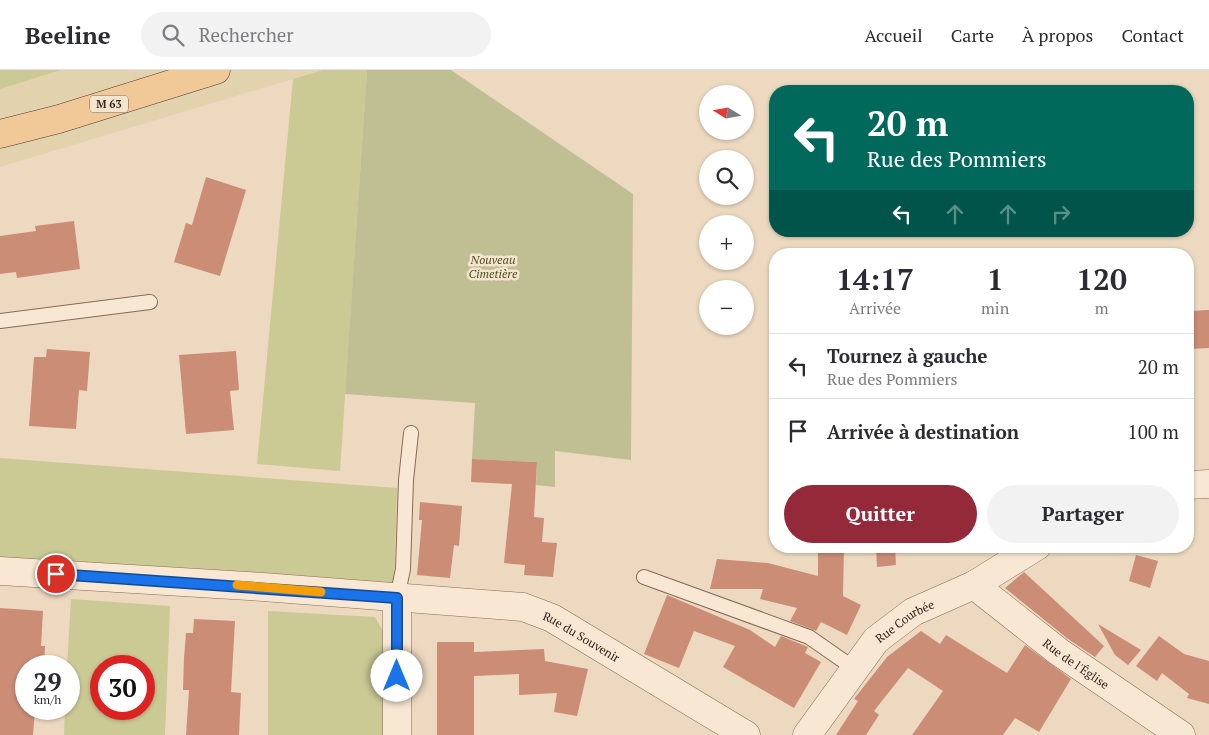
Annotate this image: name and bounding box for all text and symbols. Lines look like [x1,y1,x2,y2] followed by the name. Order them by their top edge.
[141,12,491,57] search box
[25,19,111,51] text: Beeline
[159,21,187,49] icon: search
[199,22,294,47] text: Rechercher
[864,23,923,47] text: Accueil
[951,23,994,47] text: Carte
[1022,23,1093,47] text: À propos
[1121,23,1184,47] text: Contact
[699,85,754,140] north arrow
[699,85,754,335] map controls
[90,96,128,112] road number: M 63
[867,100,948,146] text: 20 m
[784,105,849,170] icon: left
[867,144,1046,173] text: Rue des Pommiers
[699,150,754,205] button: search
[888,200,916,228] icon: left
[941,200,969,228] icon: ahead
[994,200,1022,228] icon: ahead
[1047,200,1075,228] icon: right
[699,215,754,270] button: +
[469,252,518,281] park label: Nouveau Cimetière
[836,259,914,299] text: 14:17
[987,259,1004,299] text: 1
[1076,259,1127,299] text: 120
[699,280,754,335] button: −
[849,297,901,319] text: Arrivée
[981,297,1009,319] text: min
[1095,297,1108,319] text: m
[827,343,988,368] text: Tournez à gauche
[784,352,812,380] icon: left
[1138,354,1179,379] text: 20 m
[827,368,958,390] text: Rue des Pommiers
[784,417,812,445] icon: arrive
[827,419,1019,444] text: Arrivée à destination
[1128,419,1179,444] text: 100 m
[784,485,977,543] button: Quitter
[987,485,1179,543] button: Partager
[35,553,77,595] pin
[42,560,70,588] icon: arrive
[872,596,936,646] street label: Rue Courbée
[541,608,623,665] street label: Rue du Souvenir
[1040,635,1112,692] street label: Rue de l'Église
[370,649,422,701] position arrow
[90,655,155,720] speed limit sign: 30
[33,665,62,698] text: 29
[34,692,61,707] text: km/h

